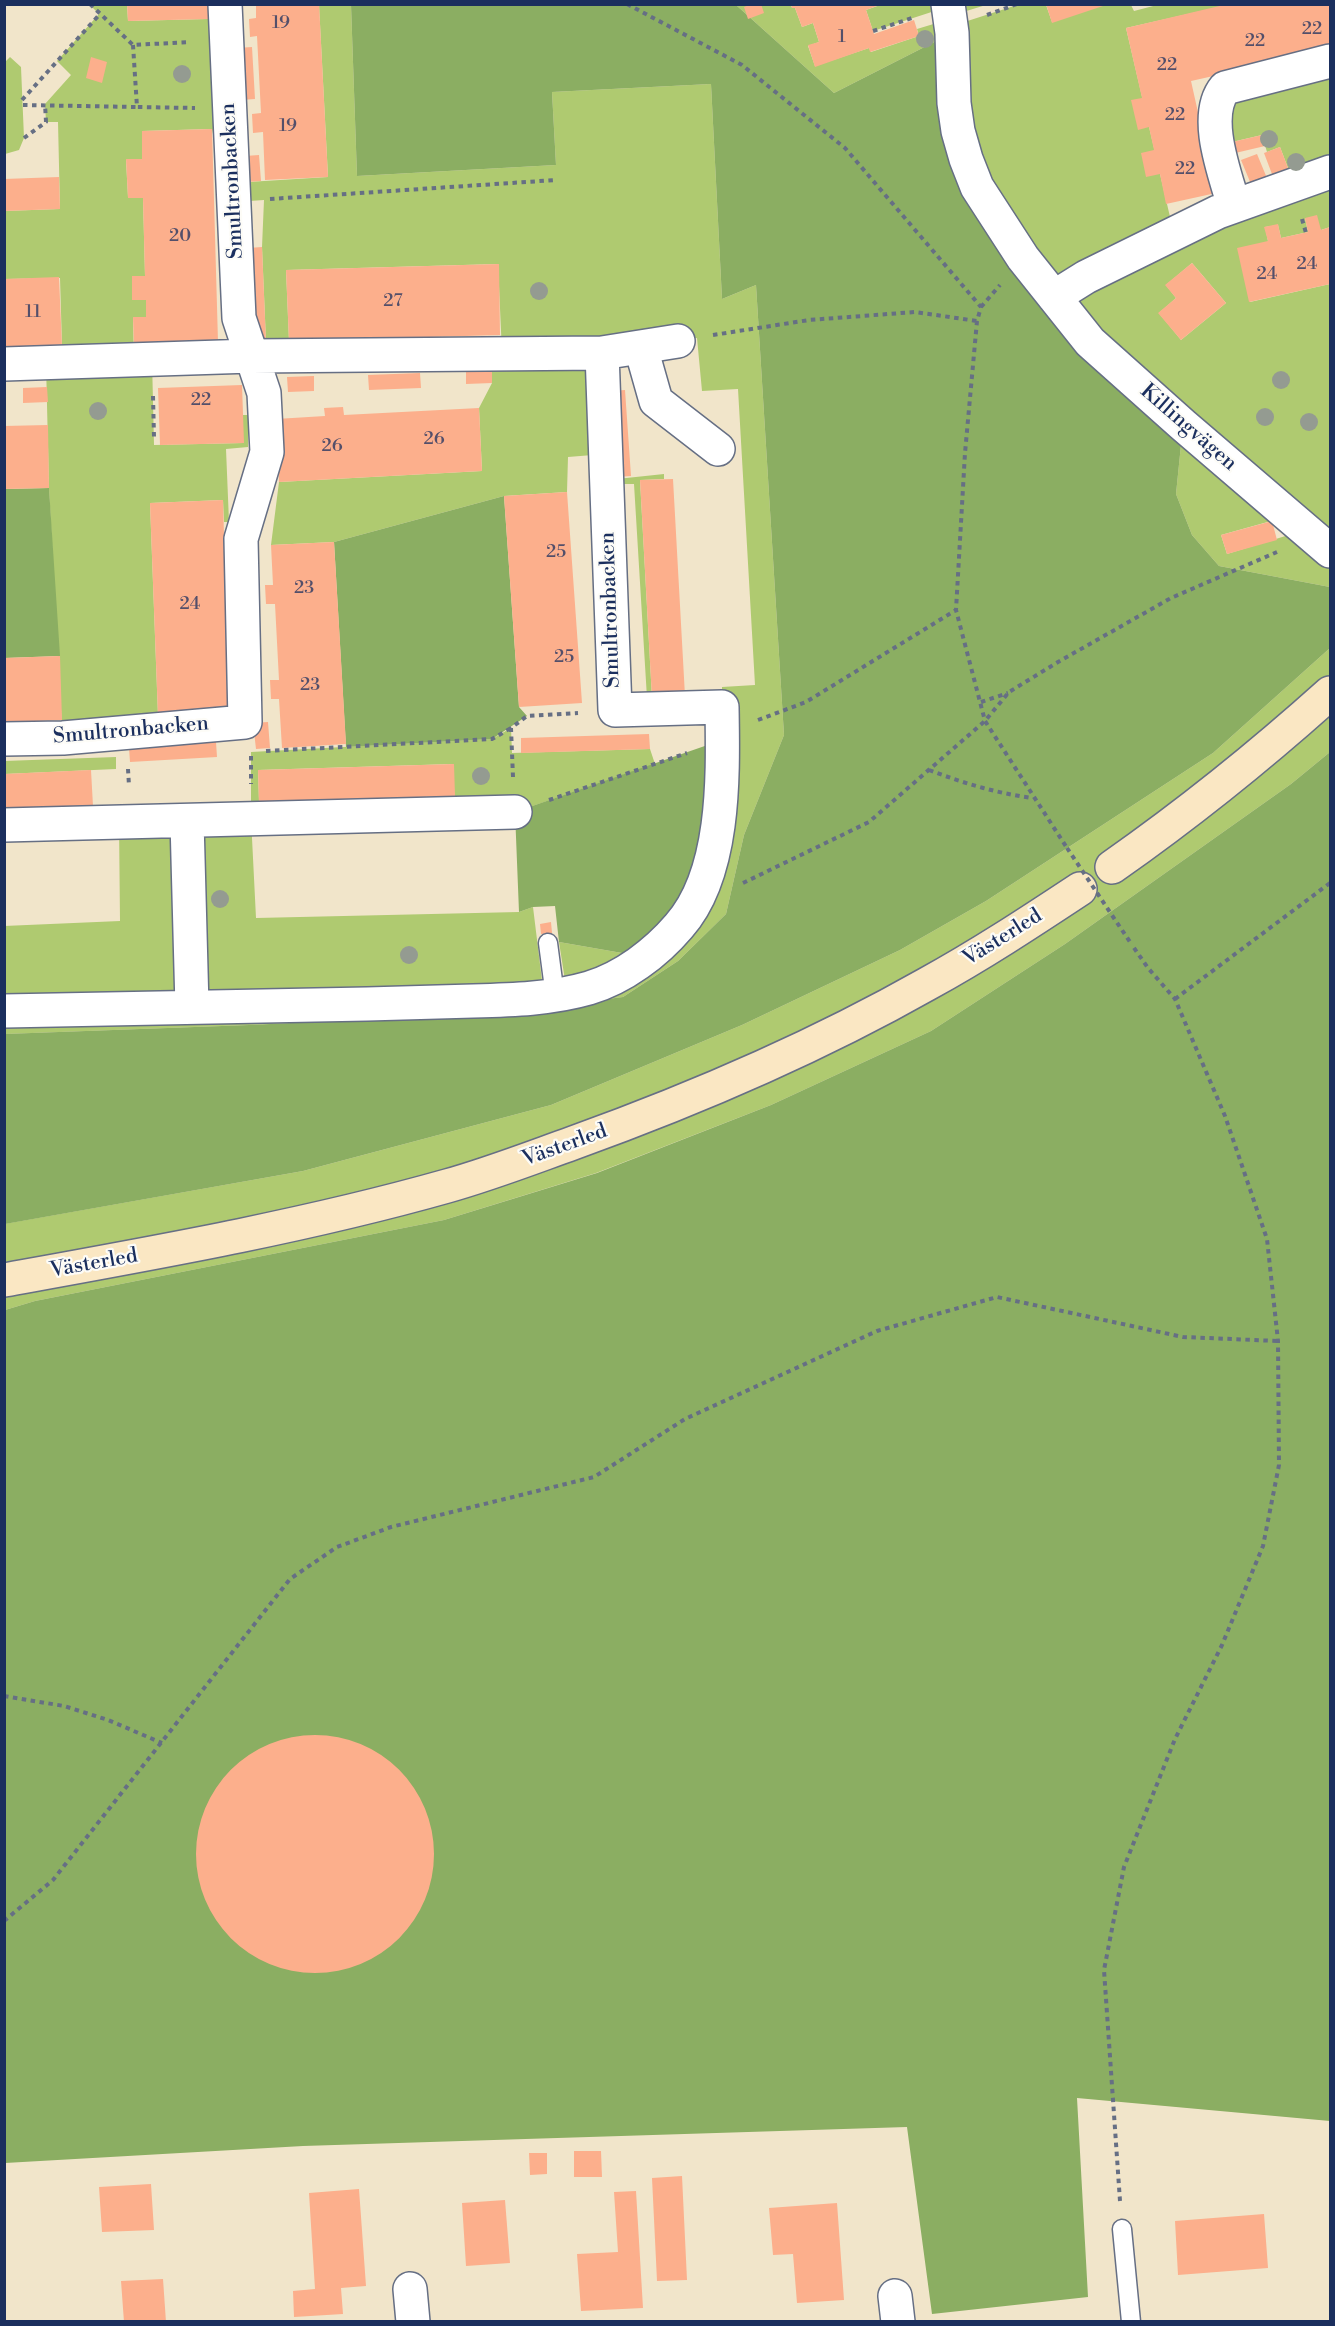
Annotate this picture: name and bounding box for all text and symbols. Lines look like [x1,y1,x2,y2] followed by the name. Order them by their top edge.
[272,13,290,35] house number: 19
[1302,19,1322,41] house number: 22
[838,27,846,49] house number: 1
[1245,31,1265,53] house number: 22
[1157,55,1177,77] house number: 22
[216,102,250,260] street label: Smultronbacken
[1165,105,1185,127] house number: 22
[279,116,297,138] house number: 19
[1175,159,1195,181] house number: 22
[169,226,191,248] house number: 20
[1296,254,1318,276] house number: 24
[1256,264,1278,286] house number: 24
[383,291,403,313] house number: 27
[25,302,41,324] house number: 11
[1135,379,1241,477] street label: Killingvägen
[191,390,211,412] house number: 22
[423,429,445,451] house number: 26
[321,436,343,458] house number: 26
[596,531,626,689] street label: Smultronbacken
[546,542,566,564] house number: 25
[294,578,314,600] house number: 23
[179,594,201,616] house number: 24
[554,647,574,669] house number: 25
[300,675,320,697] house number: 23
[52,712,210,750] street label: Smultronbacken
[959,904,1047,972] street label: Västerled
[519,1119,611,1173] street label: Västerled
[48,1244,140,1284] street label: Västerled

